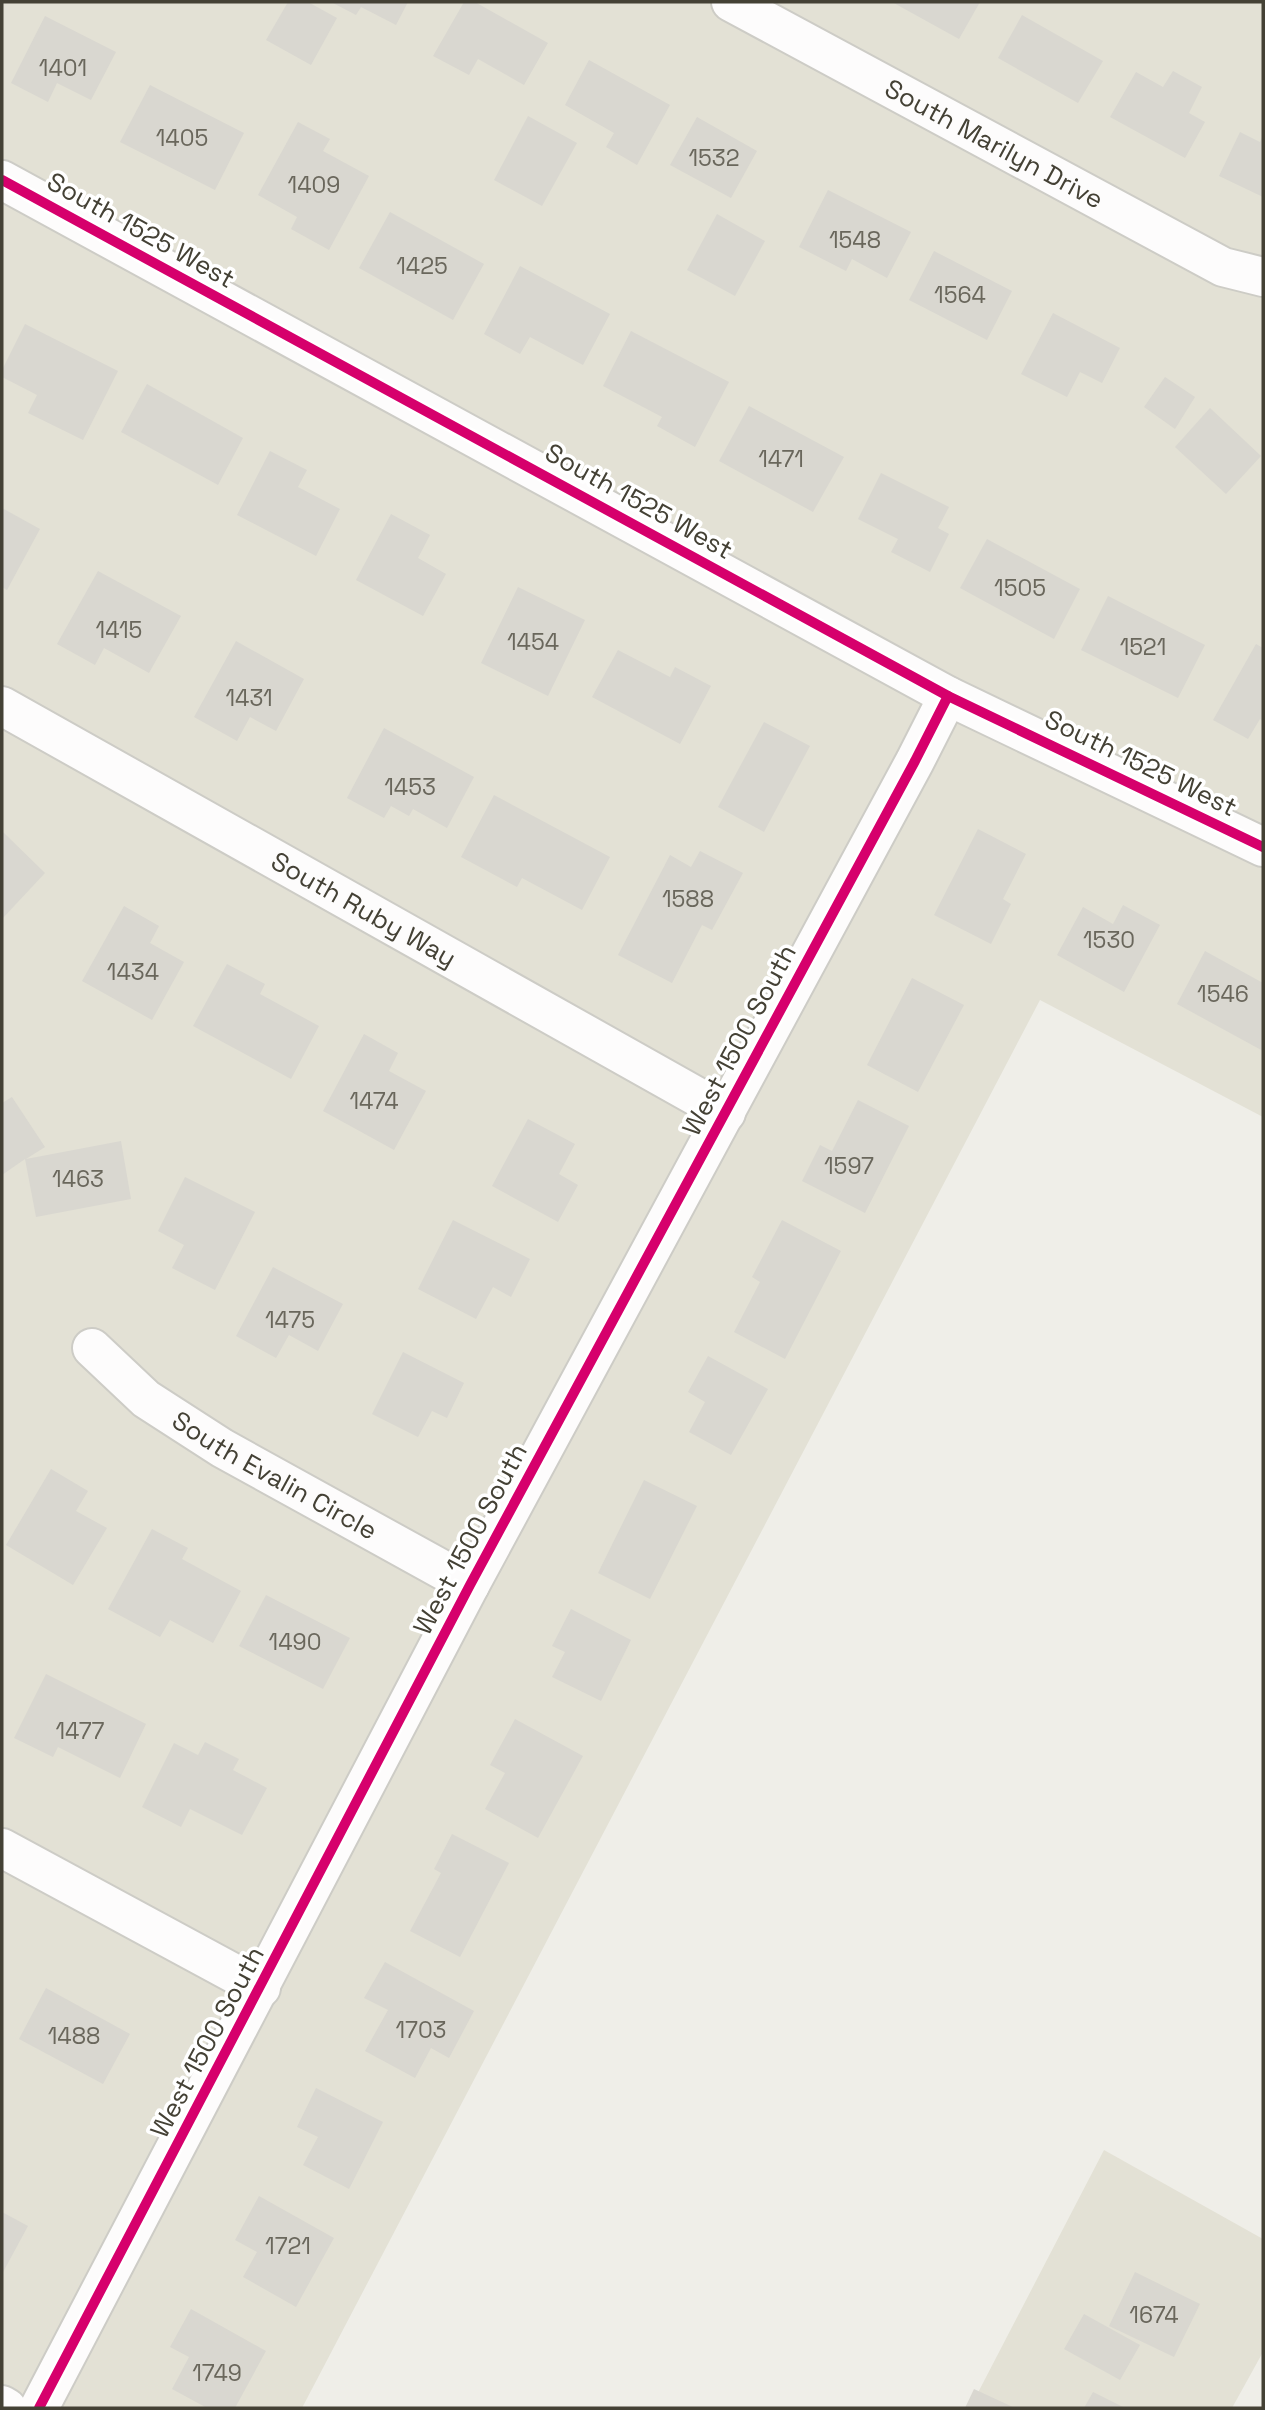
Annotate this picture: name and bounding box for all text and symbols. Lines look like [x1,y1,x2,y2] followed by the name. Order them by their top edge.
[39,53,87,83] house number: 1401
[879,71,1109,216] street label: South Marilyn Drive
[156,123,208,153] house number: 1405
[688,143,740,173] house number: 1532
[41,164,241,296] street label: South 1525 West
[288,170,340,200] house number: 1409
[829,225,881,255] house number: 1548
[396,251,448,281] house number: 1425
[934,280,986,310] house number: 1564
[539,435,739,567] street label: South 1525 West
[758,444,804,474] house number: 1471
[994,573,1046,603] house number: 1505
[96,615,142,645] house number: 1415
[507,627,559,657] house number: 1454
[1120,632,1166,662] house number: 1521
[225,683,273,713] house number: 1431
[1039,702,1243,824] street label: South 1525 West
[384,772,436,802] house number: 1453
[265,844,462,975] street label: South Ruby Way
[662,884,714,914] house number: 1588
[1083,925,1135,955] house number: 1530
[674,938,804,1142] street label: West 1500 South
[107,957,159,987] house number: 1434
[1197,979,1249,1009] house number: 1546
[349,1086,399,1116] house number: 1474
[824,1151,874,1181] house number: 1597
[52,1164,104,1194] house number: 1463
[265,1305,315,1335] house number: 1475
[166,1403,383,1547] street label: South Evalin Circle
[405,1437,535,1641] street label: West 1500 South
[269,1627,321,1657] house number: 1490
[55,1716,105,1746] house number: 1477
[142,1940,272,2144] street label: West 1500 South
[395,2015,447,2045] house number: 1703
[48,2021,100,2051] house number: 1488
[265,2231,311,2261] house number: 1721
[1129,2300,1179,2330] house number: 1674
[192,2358,242,2388] house number: 1749

